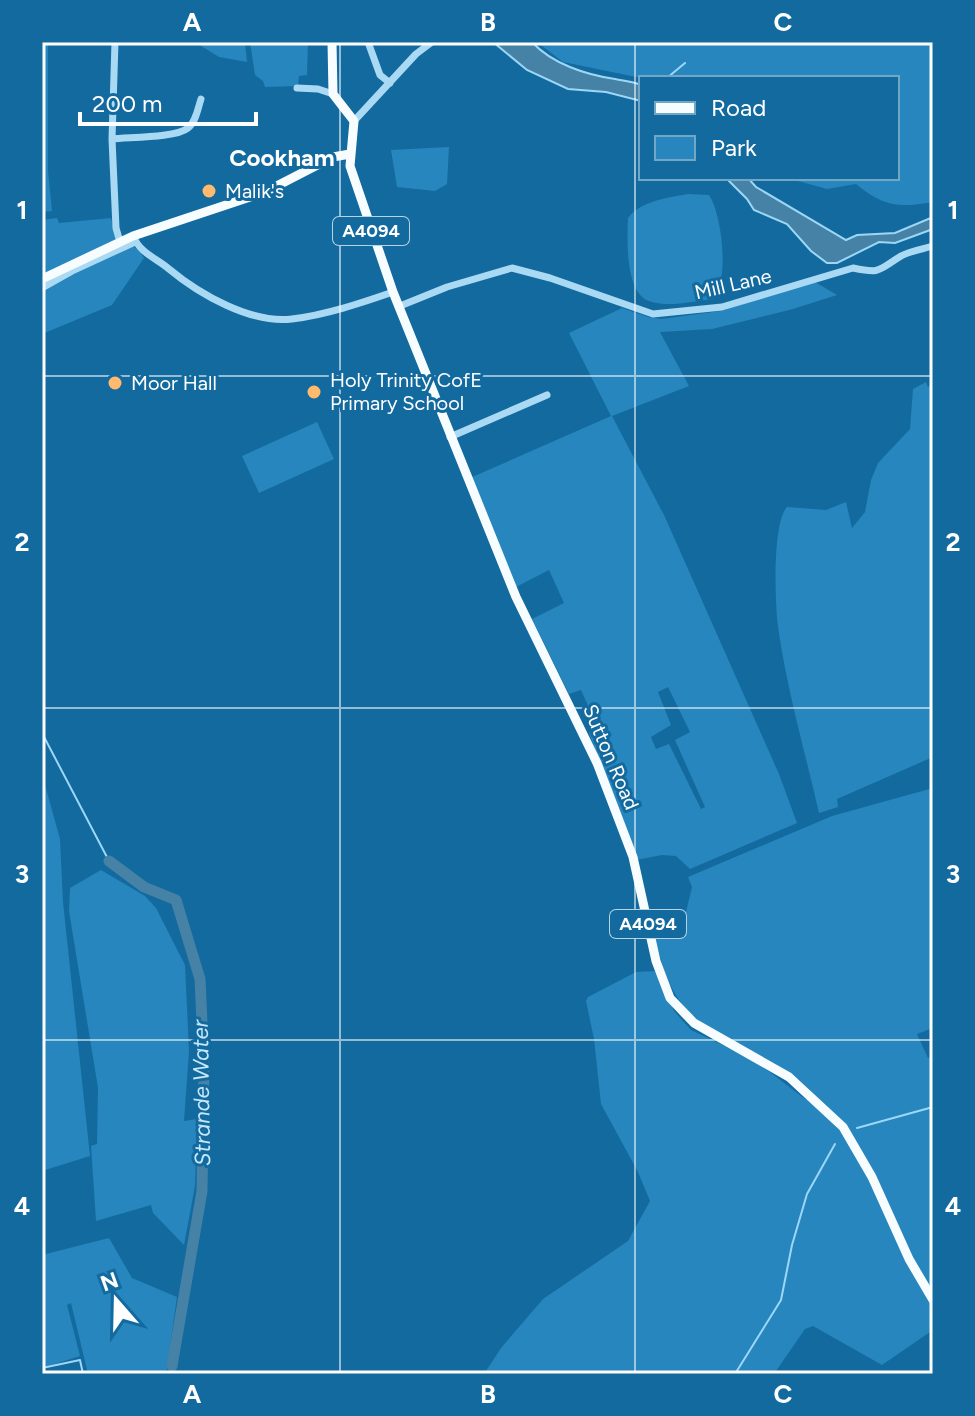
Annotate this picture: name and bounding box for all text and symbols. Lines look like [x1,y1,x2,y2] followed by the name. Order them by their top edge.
[183,6,202,38] text: A
[480,6,496,38] text: B
[774,6,793,38] text: C
[80,76,256,126] scale bar
[639,76,899,180] legend
[92,89,163,118] text: 200 m
[711,93,766,122] text: Road
[711,133,757,162] text: Park
[229,143,335,172] district label: Cookham
[225,179,284,203] place label: Malik's
[200,182,218,200] marker: Malik's
[17,194,27,226] text: 1
[948,194,958,226] text: 1
[333,217,409,245] road number: A4094
[692,264,774,304] street label: Mill Lane
[330,368,482,415] place label: Holy Trinity CofE Primary School
[131,371,217,395] place label: Moor Hall
[106,374,124,392] marker: Moor Hall
[305,383,323,401] marker: Holy Trinity CofE Primary School
[14,526,30,558] text: 2
[945,526,961,558] text: 2
[578,701,644,813] street label: Sutton Road
[15,858,29,890] text: 3
[946,858,960,890] text: 3
[610,910,686,938] road number: A4094
[187,1018,216,1166] water label: Strande Water
[14,1190,30,1222] text: 4
[945,1190,961,1222] text: 4
[76,1260,156,1340] north arrow
[97,1266,122,1297] text: N
[183,1378,202,1410] text: A
[480,1378,496,1410] text: B
[774,1378,793,1410] text: C

